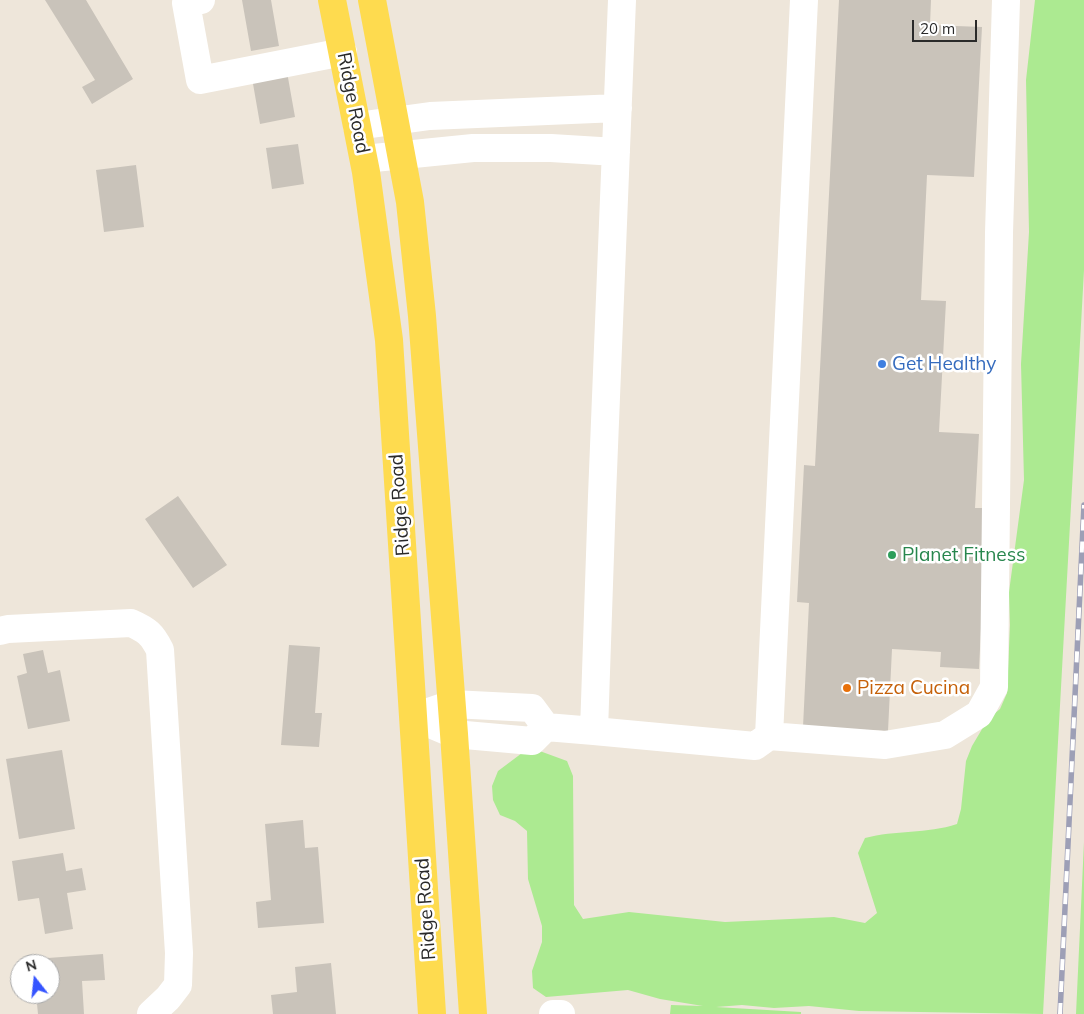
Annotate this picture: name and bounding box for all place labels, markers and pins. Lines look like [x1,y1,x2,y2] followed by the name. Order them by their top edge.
[892,353,996,375] place label: Get Healthy
[876,358,888,370] marker: Get Healthy
[902,544,1026,566] place label: Planet Fitness
[886,549,898,561] marker: Planet Fitness
[857,677,970,699] place label: Pizza Cucina
[841,682,853,694] marker: Pizza Cucina

